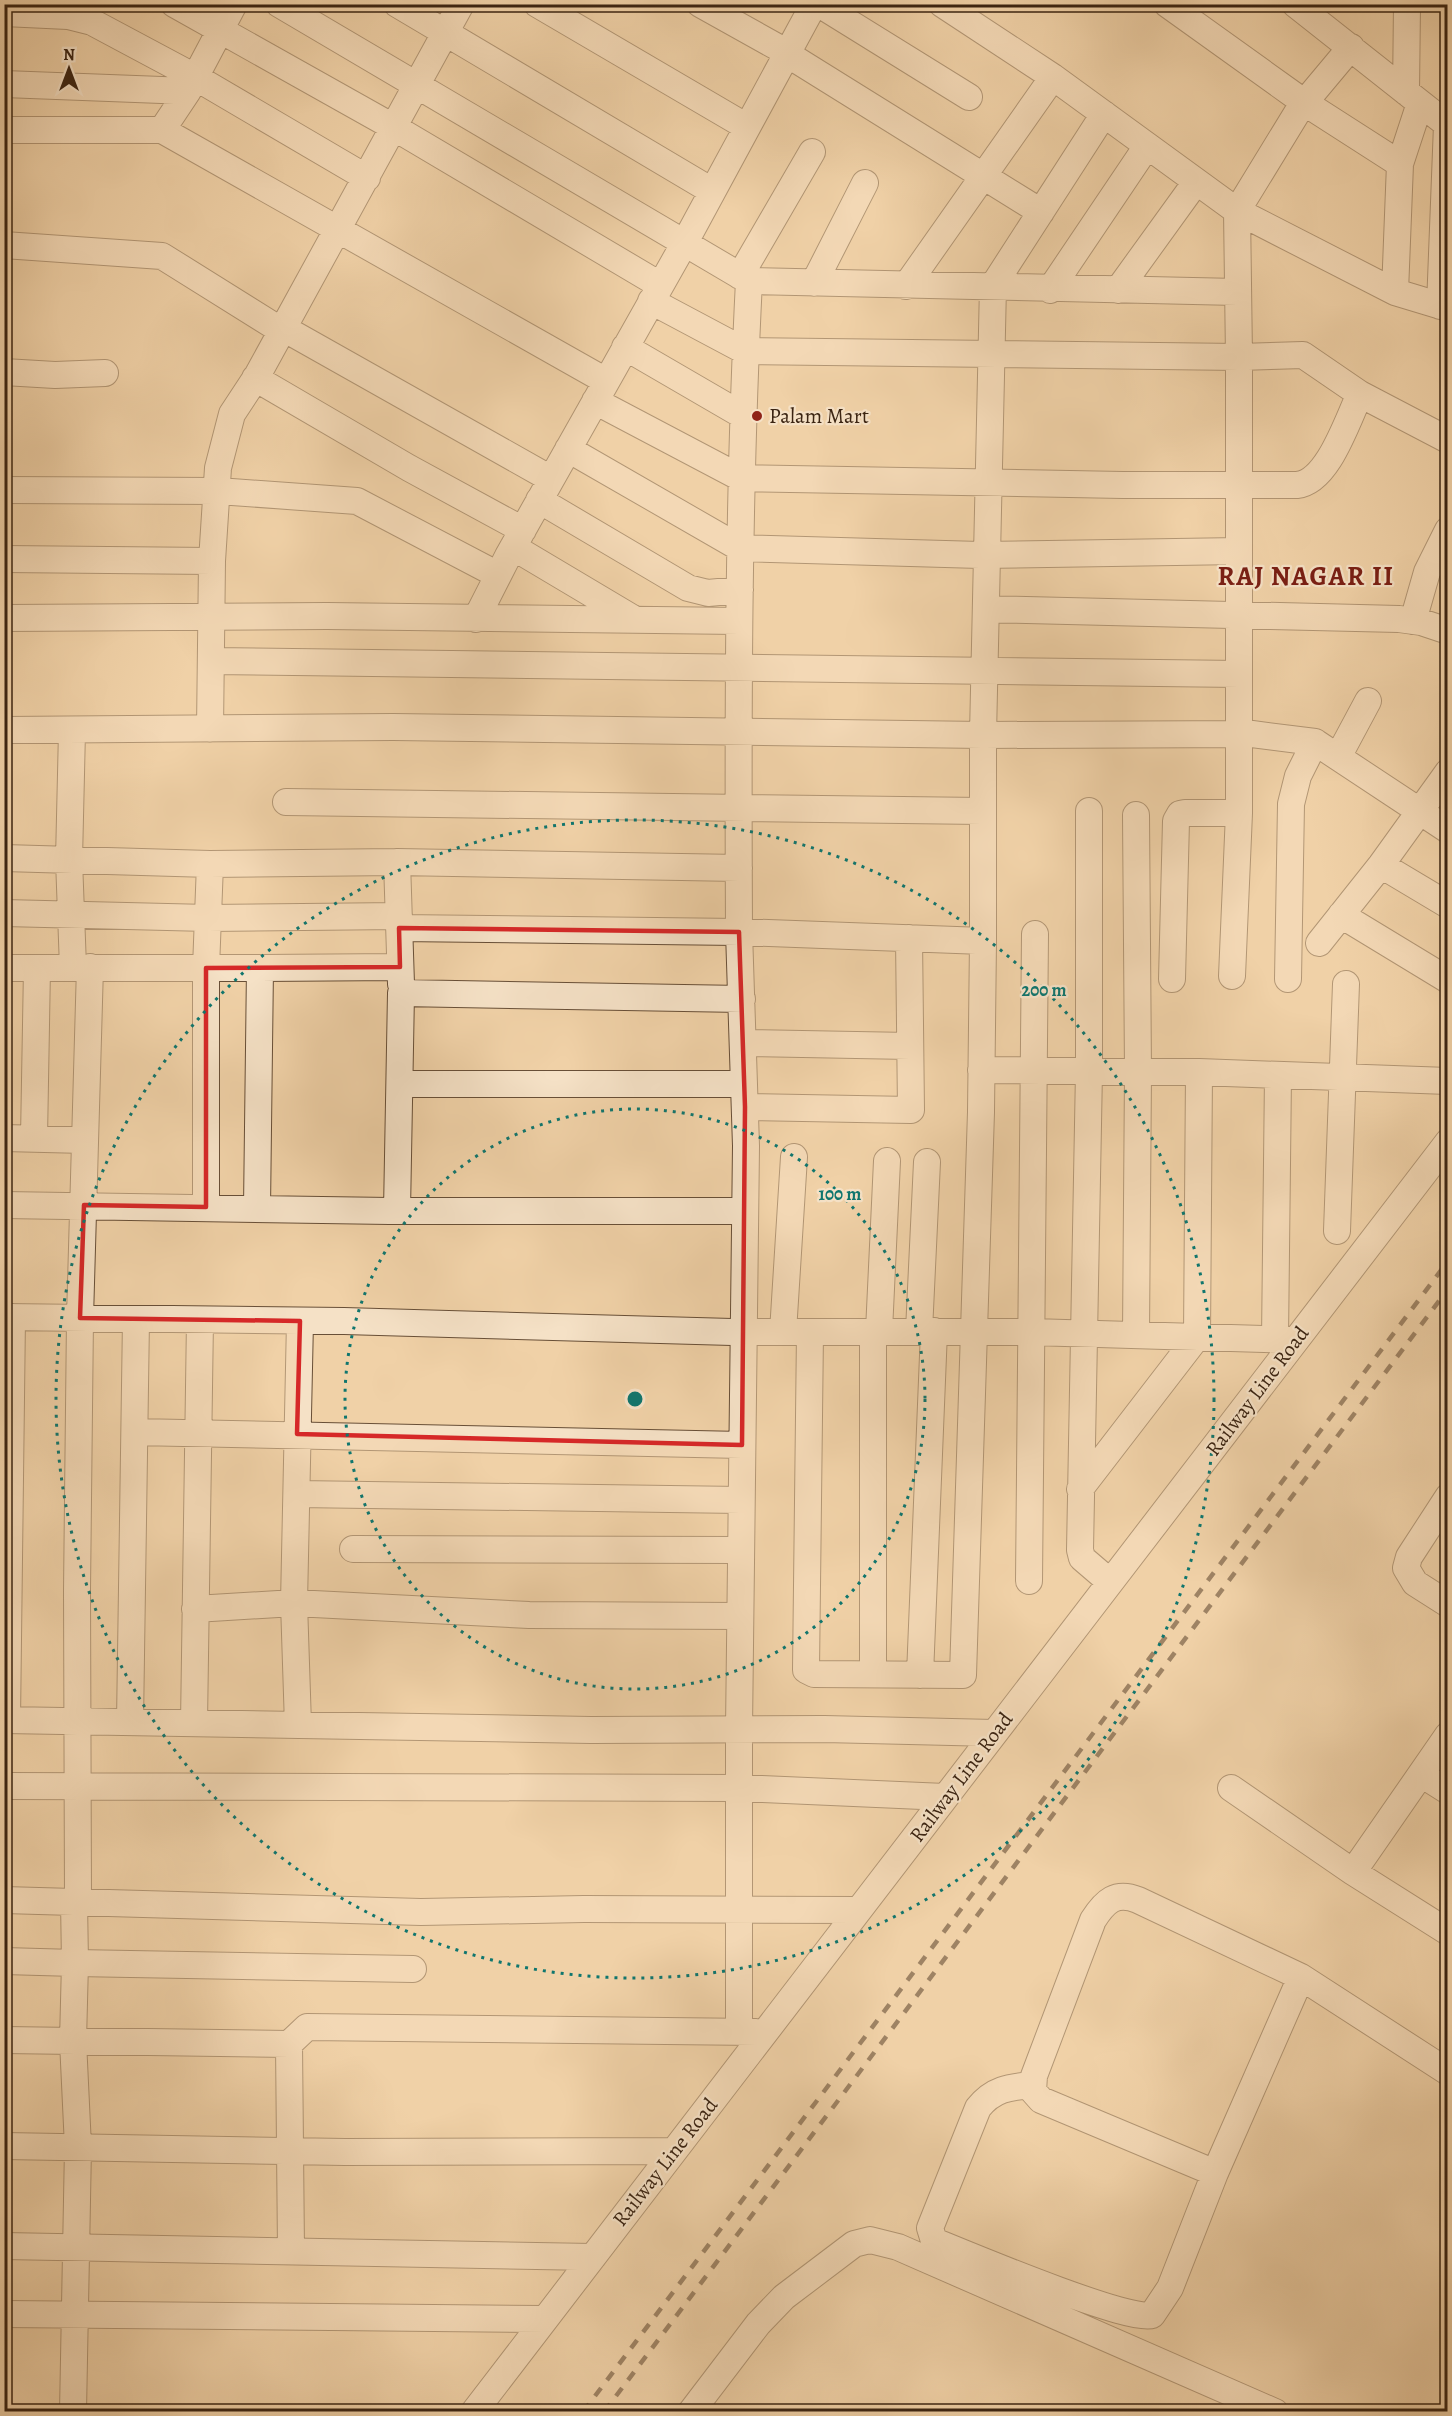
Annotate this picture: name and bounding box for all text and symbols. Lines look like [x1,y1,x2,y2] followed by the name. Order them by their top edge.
[39,39,99,99] north arrow
[63,44,75,66] text: N
[769,402,869,430] place label: Palam Mart
[750,409,764,423] marker: Palam Mart
[1217,558,1395,594] district label: RAJ NAGAR II
[1021,978,1067,1002] text: 200 m
[819,1182,861,1206] text: 100 m
[1199,1320,1316,1462] street label: Railway Line Road
[625,1389,645,1409] centre of rings
[903,1706,1020,1848] street label: Railway Line Road
[606,2091,724,2232] street label: Railway Line Road

